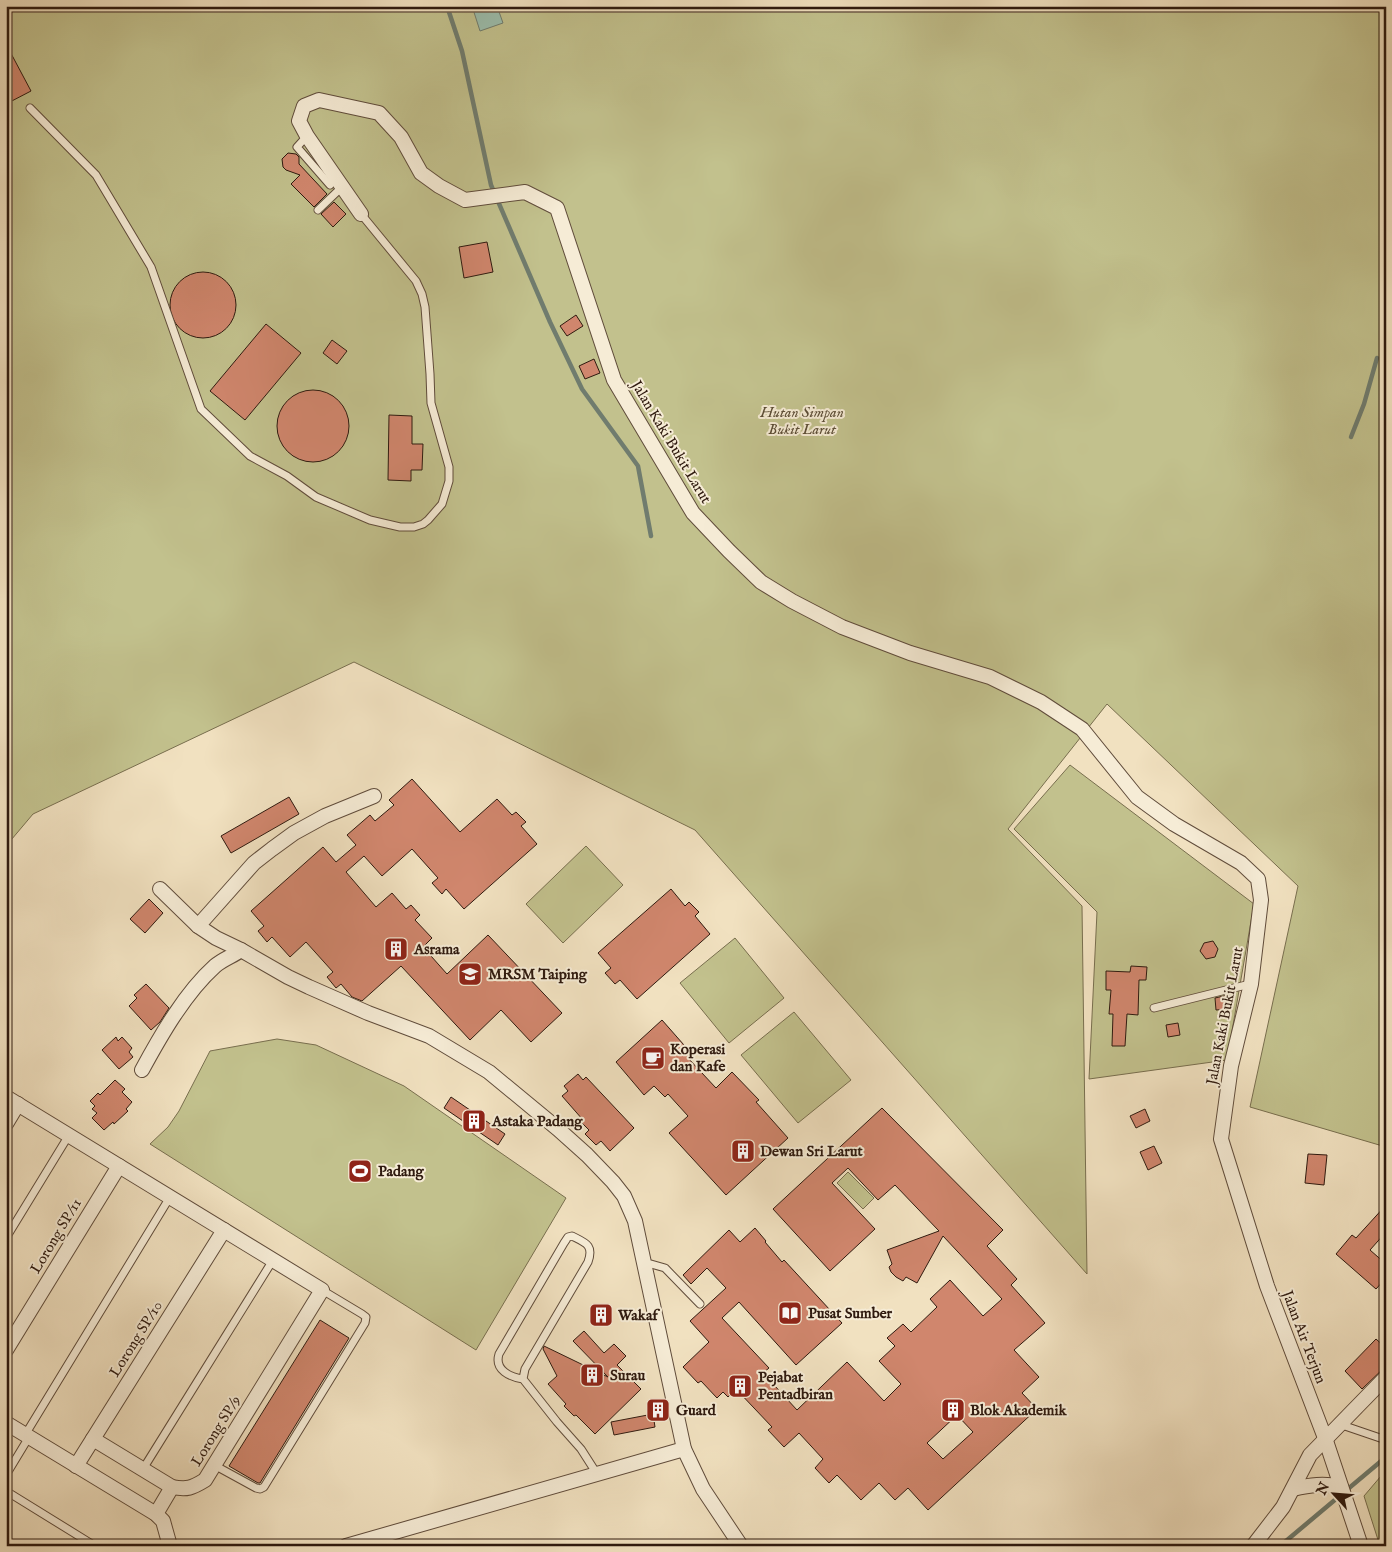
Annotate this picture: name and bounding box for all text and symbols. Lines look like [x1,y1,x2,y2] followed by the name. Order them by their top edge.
[626,375,715,507] street label: Jalan Kaki Bukit Larut
[759,403,844,439] park label: Hutan Simpan Bukit Larut
[383,936,409,962] building icon: Asrama
[413,940,460,959] place label: Asrama
[1202,945,1248,1089] street label: Jalan Kaki Bukit Larut
[457,961,483,987] school or university icon: MRSM Taiping
[488,965,588,984] place label: MRSM Taiping
[670,1040,725,1076] place label: Koperasi dan Kafe
[640,1045,666,1071] cafe icon: Koperasi dan Kafe
[461,1108,487,1134] building icon: Astaka Padang
[491,1112,583,1131] place label: Astaka Padang
[730,1138,756,1164] building icon: Dewan Sri Larut
[760,1142,863,1161] place label: Dewan Sri Larut
[347,1158,373,1184] sports icon: Padang
[378,1162,425,1181] place label: Padang
[26,1195,86,1277] street label: Lorong SP/11
[1277,1286,1330,1386] street label: Jalan Air Terjun
[105,1297,167,1381] street label: Lorong SP/10
[777,1300,803,1326] library icon: Pusat Sumber
[588,1302,614,1328] building icon: Wakaf
[808,1304,893,1323] place label: Pusat Sumber
[617,1306,660,1325] place label: Wakaf
[579,1362,605,1388] building icon: Surau
[610,1366,645,1385] place label: Surau
[758,1368,833,1404] place label: Pejabat Pentadbiran
[727,1373,753,1399] building icon: Pejabat Pentadbiran
[187,1392,245,1470] street label: Lorong SP/9
[645,1397,671,1423] building icon: Guard
[940,1397,966,1423] building icon: Blok Akademik
[676,1401,717,1420] place label: Guard
[970,1401,1067,1420] place label: Blok Akademik
[1310,1470,1360,1520] north arrow
[1312,1479,1334,1499] text: N

